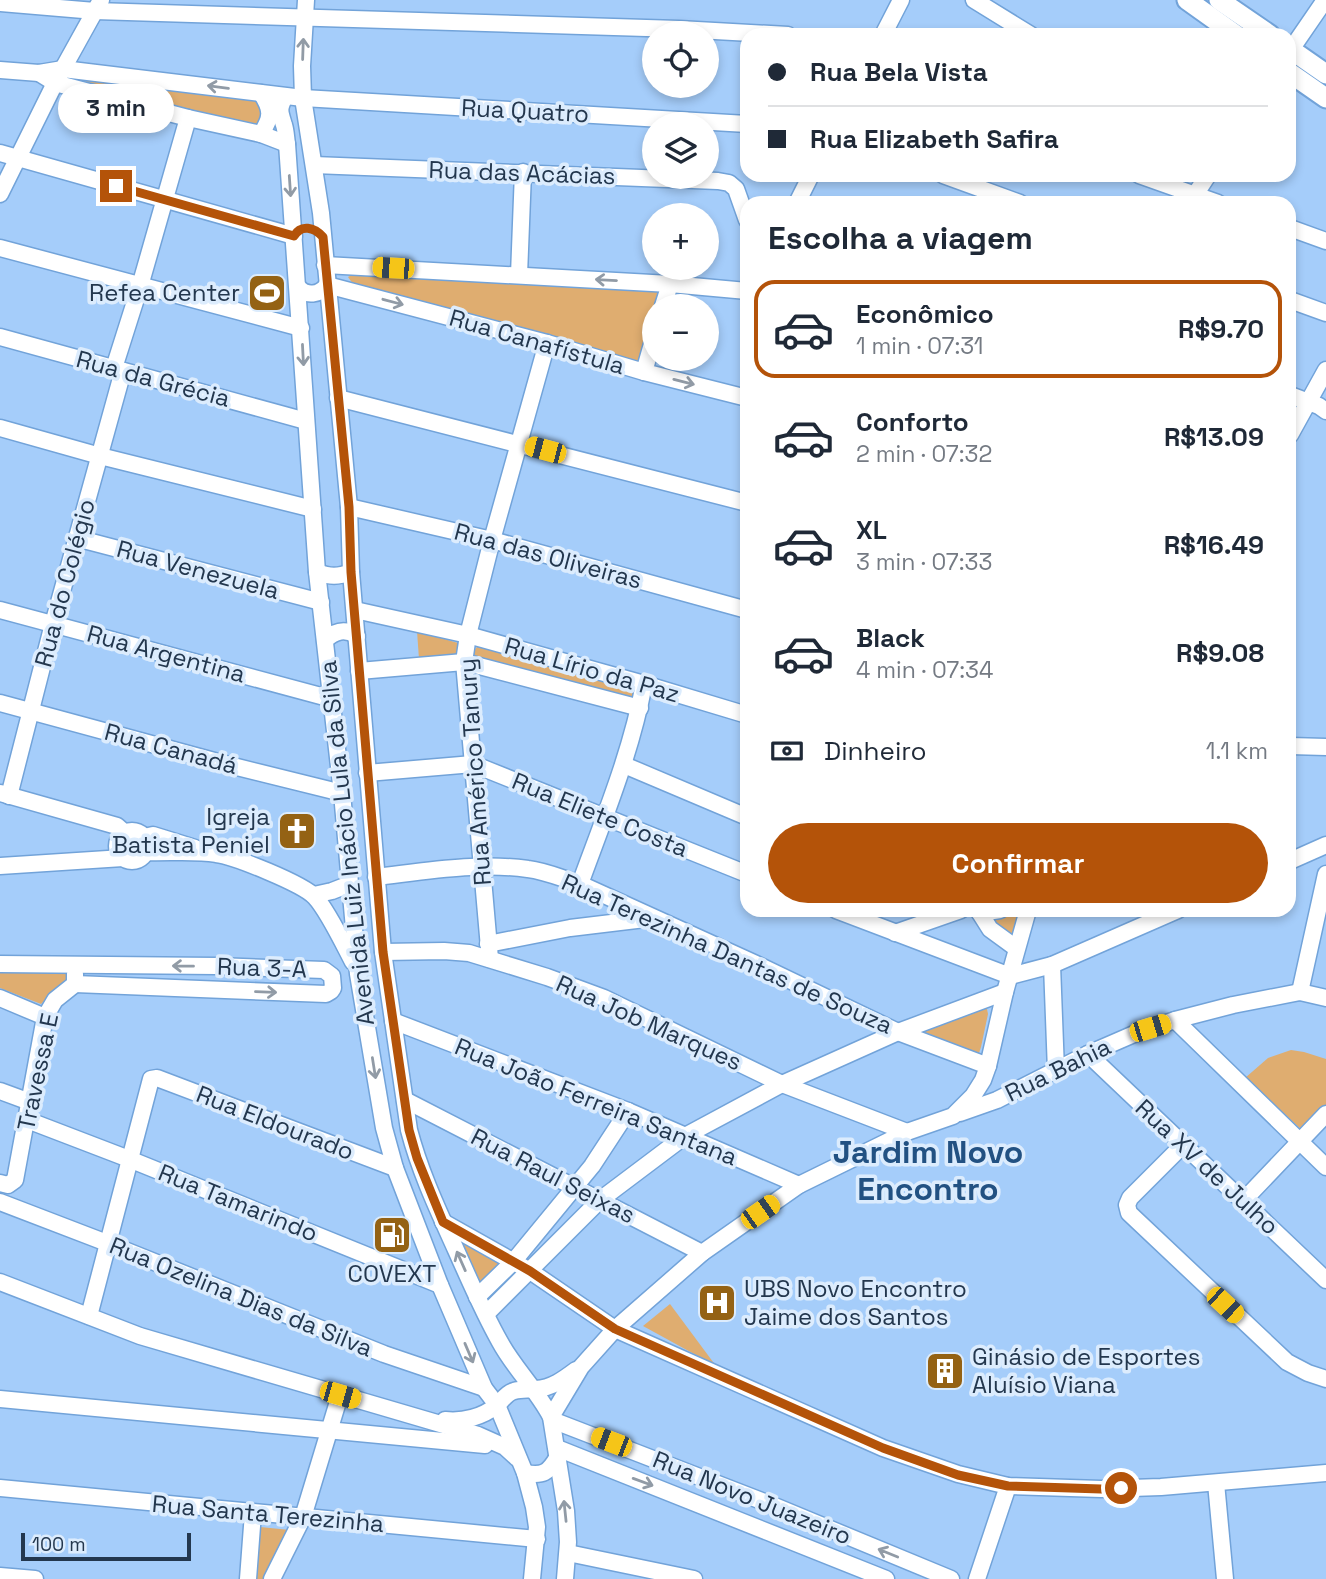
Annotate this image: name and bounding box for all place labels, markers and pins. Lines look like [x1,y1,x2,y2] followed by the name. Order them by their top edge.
[246,272,288,314] sports icon: Refea Center
[89,277,240,308] place label: Refea Center
[112,801,270,860] place label: Igreja Batista Peniel
[276,810,318,852] church icon: Igreja Batista Peniel
[371,1214,413,1256] fuel station icon: COVEXT
[348,1258,436,1289] place label: COVEXT
[744,1273,967,1332] place label: UBS Novo Encontro Jaime dos Santos
[696,1282,738,1324] hospital icon: UBS Novo Encontro Jaime dos Santos
[972,1341,1200,1400] place label: Ginásio de Esportes Aluísio Viana
[924,1350,966,1392] building icon: Ginásio de Esportes Aluísio Viana

